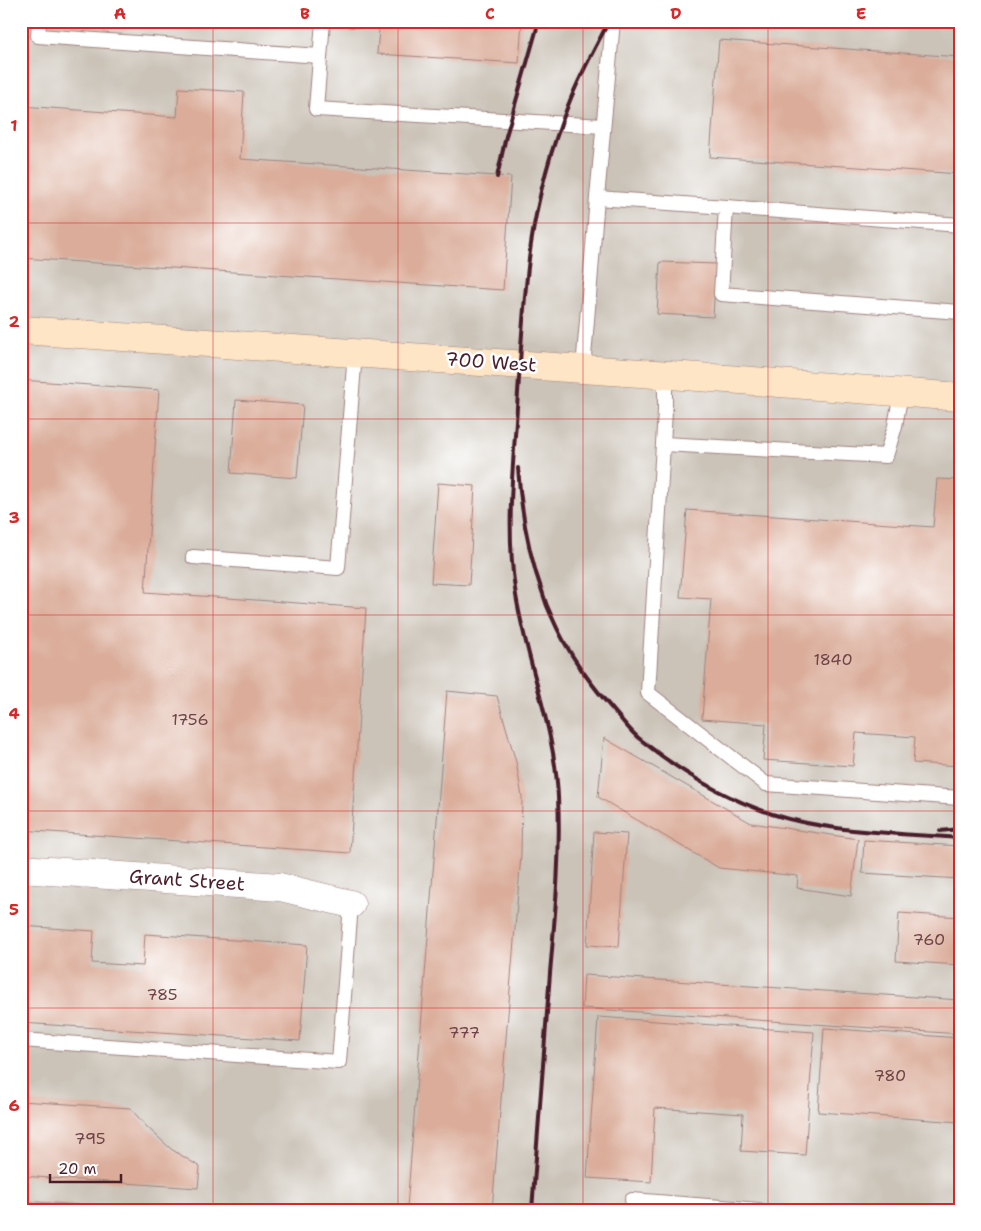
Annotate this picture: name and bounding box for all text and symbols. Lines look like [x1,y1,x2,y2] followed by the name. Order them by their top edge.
[114,3,126,24] text: A
[300,3,310,24] text: B
[485,3,495,24] text: C
[670,3,682,24] text: D
[856,3,866,24] text: E
[10,115,18,136] text: 1
[8,311,20,332] text: 2
[445,346,537,378] street label: 700 West
[8,507,20,528] text: 3
[813,649,853,670] house number: 1840
[8,703,20,724] text: 4
[171,709,209,730] house number: 1756
[128,863,246,897] street label: Grant Street
[9,899,19,920] text: 5
[913,929,945,950] house number: 760
[146,984,178,1005] house number: 785
[448,1022,480,1043] house number: 777
[874,1065,906,1086] house number: 780
[8,1095,20,1116] text: 6
[74,1128,106,1149] house number: 795
[50,1151,121,1183] scale bar
[58,1159,97,1179] text: 20 m

